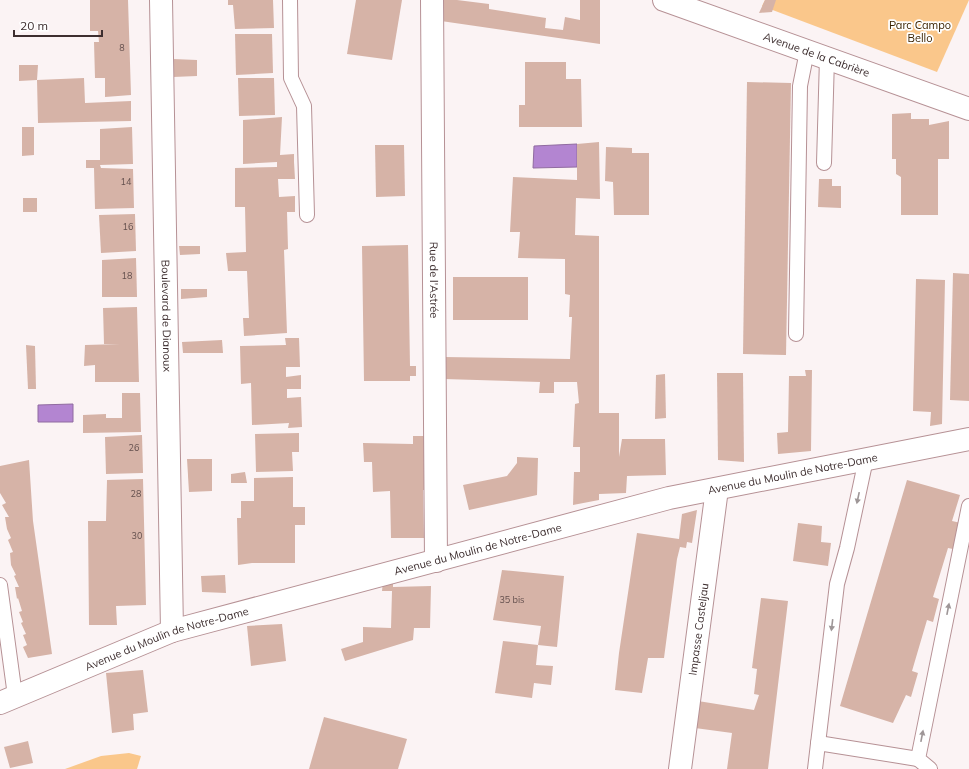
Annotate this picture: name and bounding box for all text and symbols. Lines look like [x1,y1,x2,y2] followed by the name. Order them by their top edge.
[14,12,102,38] scale bar
[20,18,48,33] text: 20 m
[889,18,951,45] park label: Parc Campo Bello
[762,29,872,80] street label: Avenue de la Cabrière
[119,42,125,53] house number: 8
[121,176,132,187] house number: 14
[123,221,133,232] house number: 16
[427,242,441,318] street label: Rue de l'Astrée
[159,260,174,372] street label: Boulevard de Dianoux
[122,270,132,281] house number: 18
[129,442,139,453] house number: 26
[707,450,879,497] street label: Avenue du Moulin de Notre-Dame
[131,488,141,499] house number: 28
[854,491,860,504] one-way arrow
[393,520,563,578] street label: Avenue du Moulin de Notre-Dame
[132,530,142,541] house number: 30
[685,582,711,676] street label: Impasse Casteljau
[499,594,525,605] house number: 35 bis
[946,603,952,615] one-way arrow
[83,604,250,674] street label: Avenue du Moulin de Notre-Dame
[829,619,835,631] one-way arrow
[920,730,926,742] one-way arrow

